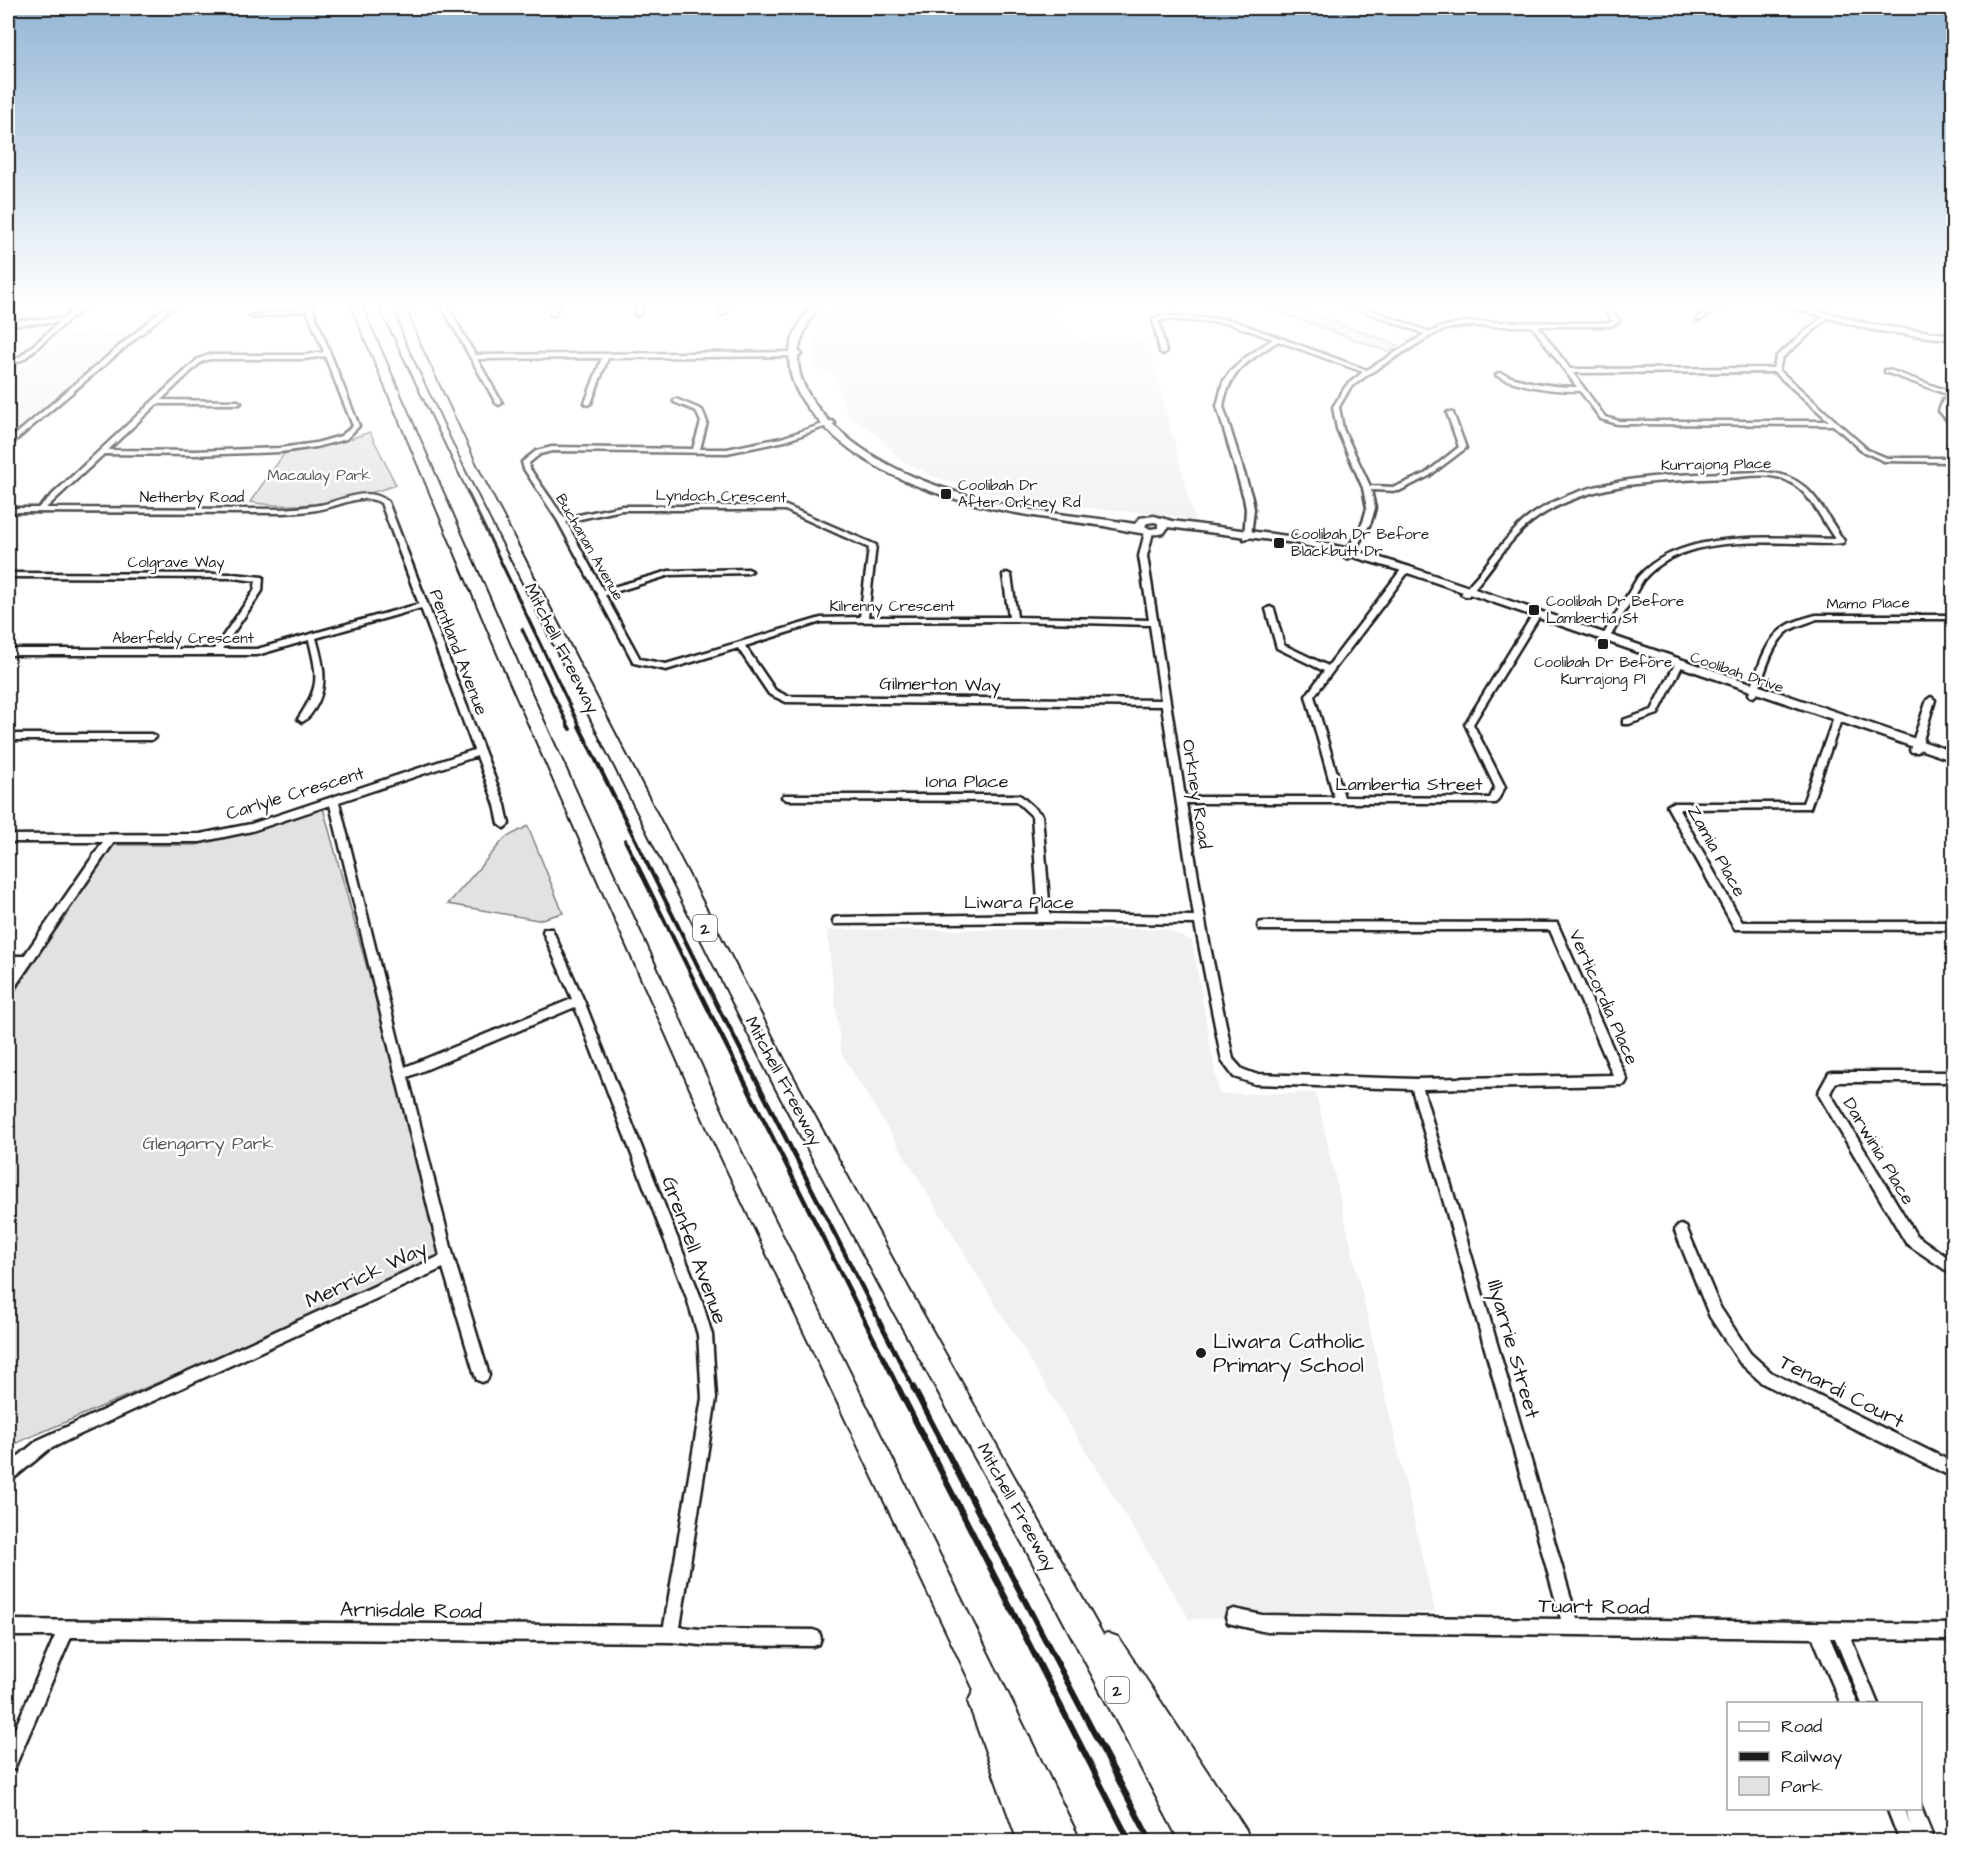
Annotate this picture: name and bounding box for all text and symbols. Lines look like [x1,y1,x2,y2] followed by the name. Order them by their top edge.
[1661,453,1771,477] street label: Kurrajong Place
[267,465,371,487] park label: Macaulay Park
[958,475,1081,514] place label: Coolibah Dr After Orkney Rd
[655,485,787,509] street label: Lyndoch Crescent
[140,487,245,509] street label: Netherby Road
[939,487,953,501] marker: Coolibah Dr After Orkney Rd
[550,490,629,605] street label: Buchanan Avenue
[1291,524,1429,562] place label: Coolibah Dr Before Blackbutt Dr
[1272,536,1286,550] marker: Coolibah Dr Before Blackbutt Dr
[128,552,224,574] street label: Colgrave Way
[517,579,605,718] street label: Mitchell Freeway
[423,585,494,719] street label: Pentland Avenue
[1546,591,1684,629] place label: Coolibah Dr Before Lambertia St
[1826,592,1910,615] street label: Mamo Place
[829,596,955,618] street label: Kilrenny Crescent
[1527,603,1541,617] marker: Coolibah Dr Before Lambertia St
[112,628,254,650] street label: Aberfeldy Crescent
[1596,637,1610,651] marker: Coolibah Dr Before Kurrajong Pl
[1687,647,1786,698] street label: Coolibah Drive
[1534,652,1672,691] place label: Coolibah Dr Before Kurrajong Pl
[879,671,1001,699] street label: Gilmerton Way
[1175,738,1217,851] street label: Orkney Road
[223,760,368,827] street label: Carlyle Crescent
[926,769,1009,794] street label: Iona Place
[1335,772,1483,797] street label: Lambertia Street
[1681,801,1752,902] street label: Zamia Place
[964,890,1074,915] street label: Liwara Place
[693,915,717,941] road number: 2
[1563,926,1645,1069] street label: Verticordia Place
[738,1012,828,1151] street label: Mitchell Freeway
[1837,1093,1921,1210] street label: Darwinia Place
[142,1131,274,1157] park label: Glengarry Park
[654,1172,735,1328] street label: Grenfell Avenue
[300,1233,433,1317] street label: Merrick Way
[1478,1276,1547,1423] street label: Illyarrie Street
[1213,1327,1365,1382] place label: Liwara Catholic Primary School
[1194,1346,1208,1360] marker: Liwara Catholic Primary School
[1774,1347,1910,1436] street label: Tenardi Court
[970,1439,1062,1577] street label: Mitchell Freeway
[1538,1591,1650,1622] street label: Tuart Road
[340,1595,482,1626] street label: Arnisdale Road
[1105,1677,1129,1703] road number: 2
[1727,1702,1922,1810] legend
[1781,1714,1822,1739] text: Road
[1781,1744,1842,1770] text: Railway
[1781,1774,1823,1799] text: Park

